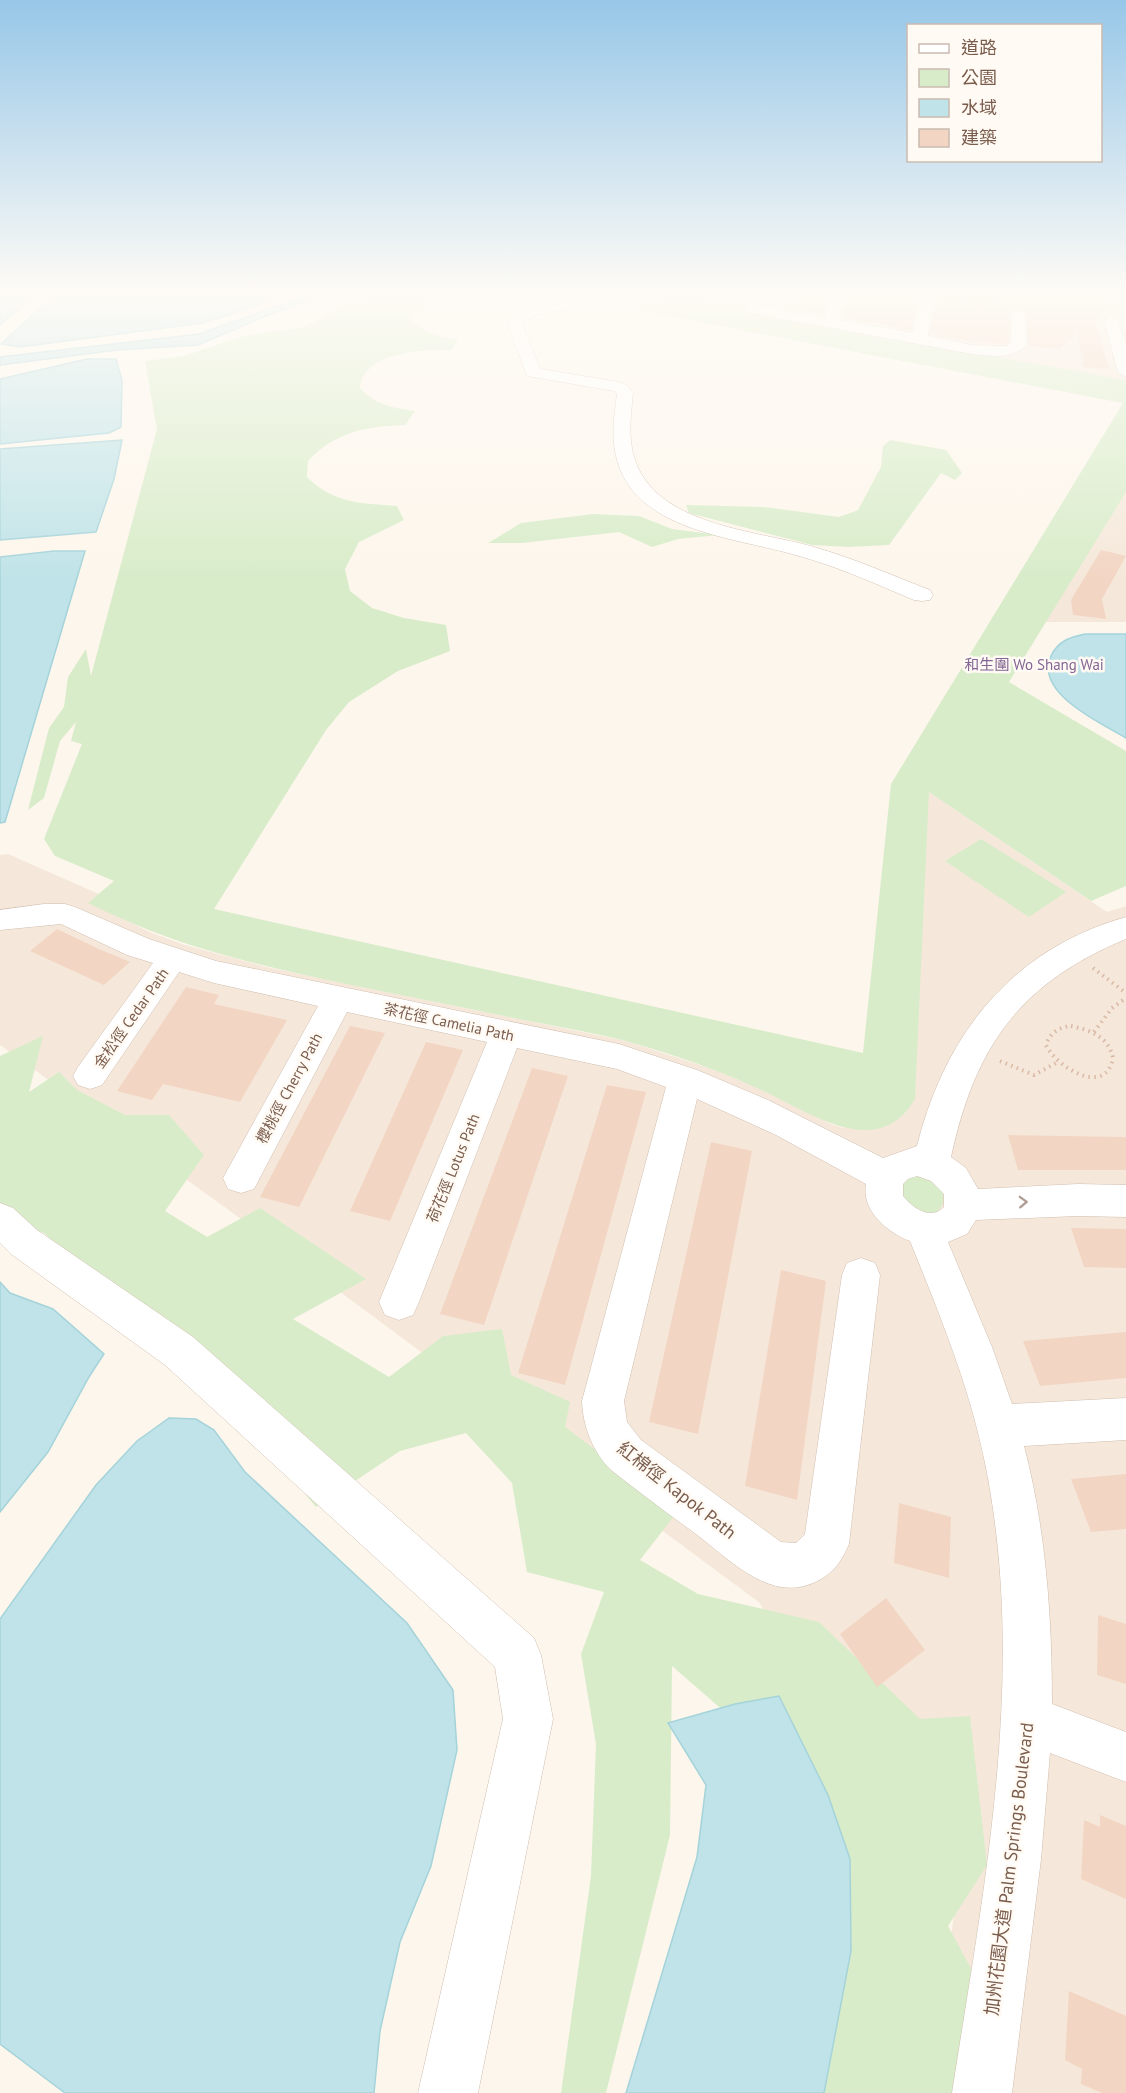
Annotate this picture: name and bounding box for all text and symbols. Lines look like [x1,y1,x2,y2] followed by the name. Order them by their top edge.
[907,24,1102,162] legend
[961,36,997,59] text: 道路
[961,66,997,89] text: 公園
[961,96,997,119] text: 水域
[961,126,997,149] text: 建築
[964,655,1104,674] district label: 和生圍 Wo Shang Wai
[89,964,173,1072] street label: 金松徑 Cedar Path
[382,999,516,1045] street label: 茶花徑 Camelia Path
[252,1029,326,1147] street label: 櫻桃徑 Cherry Path
[422,1111,484,1225] street label: 荷花徑 Lotus Path
[1018,1196,1027,1209] one-way arrow
[613,1436,741,1544] street label: 紅棉徑 Kapok Path
[980,1721,1038,2017] street label: 加州花園大道 Palm Springs Boulevard

